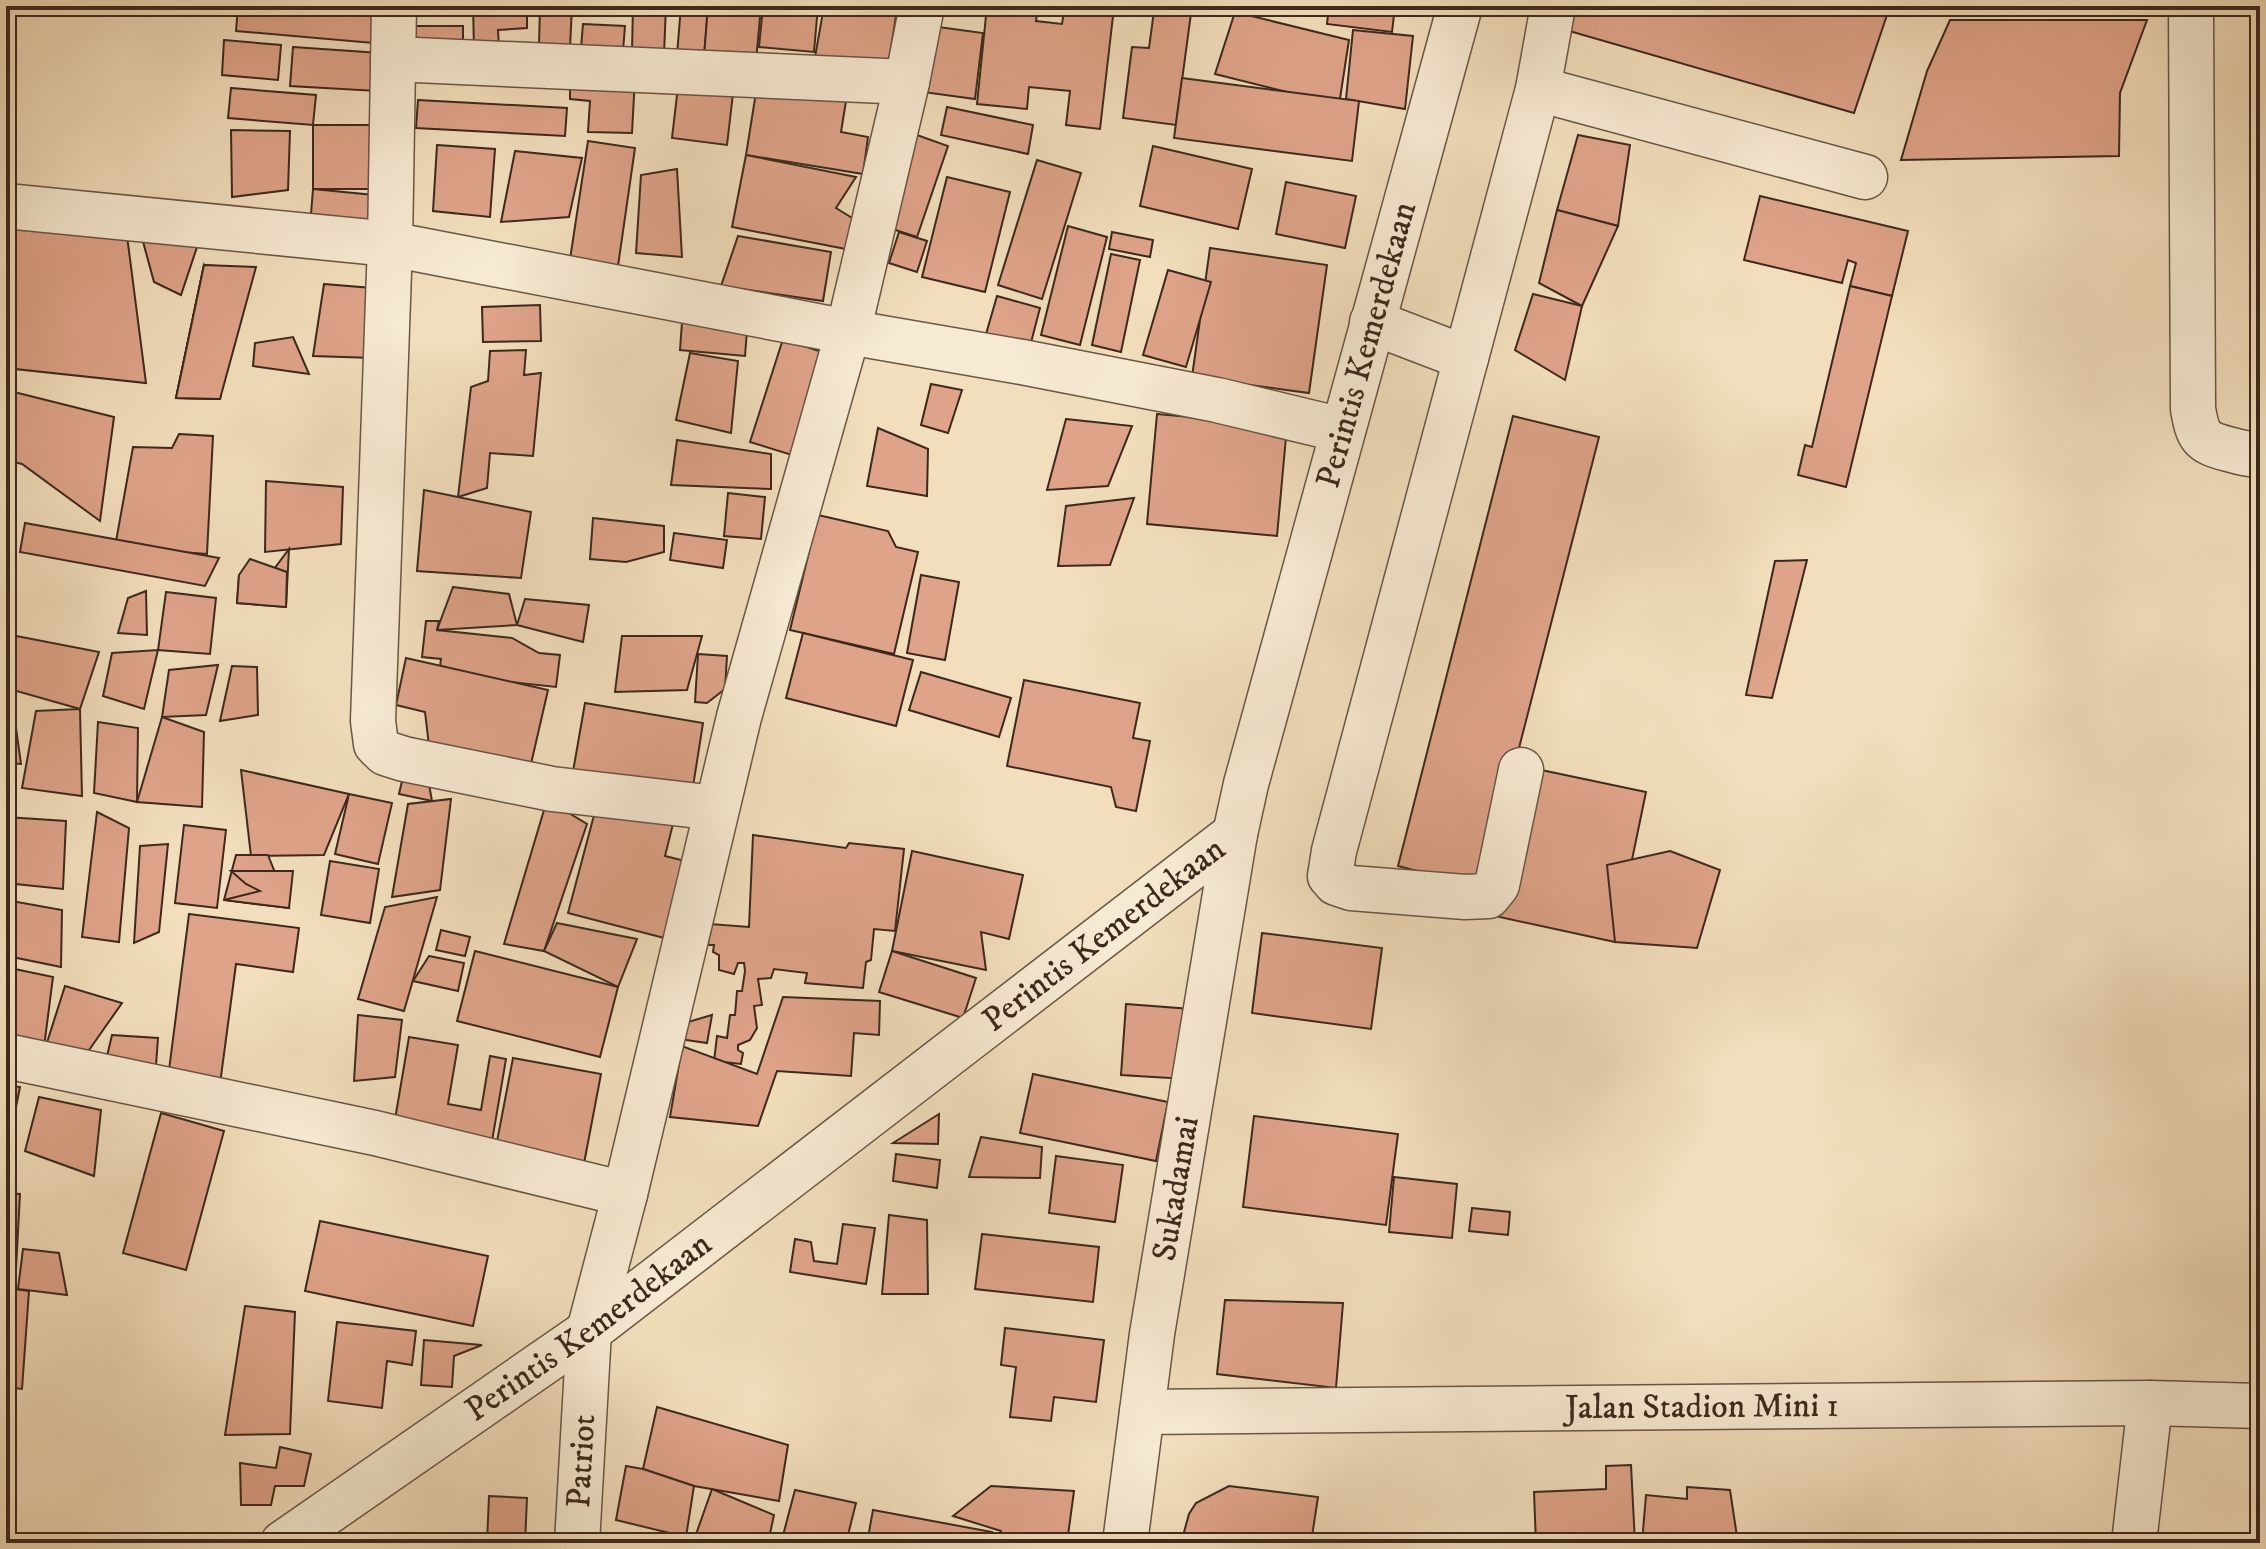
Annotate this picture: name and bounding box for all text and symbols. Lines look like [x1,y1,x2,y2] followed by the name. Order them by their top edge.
[1307,197,1426,493] street label: Perintis Kemerdekaan
[974,828,1234,1041] street label: Perintis Kemerdekaan
[1143,1113,1209,1264] street label: Sukadamai
[457,1223,720,1431] street label: Perintis Kemerdekaan
[1562,1385,1839,1429] street label: Jalan Stadion Mini 1
[558,1413,605,1509] street label: Patriot

